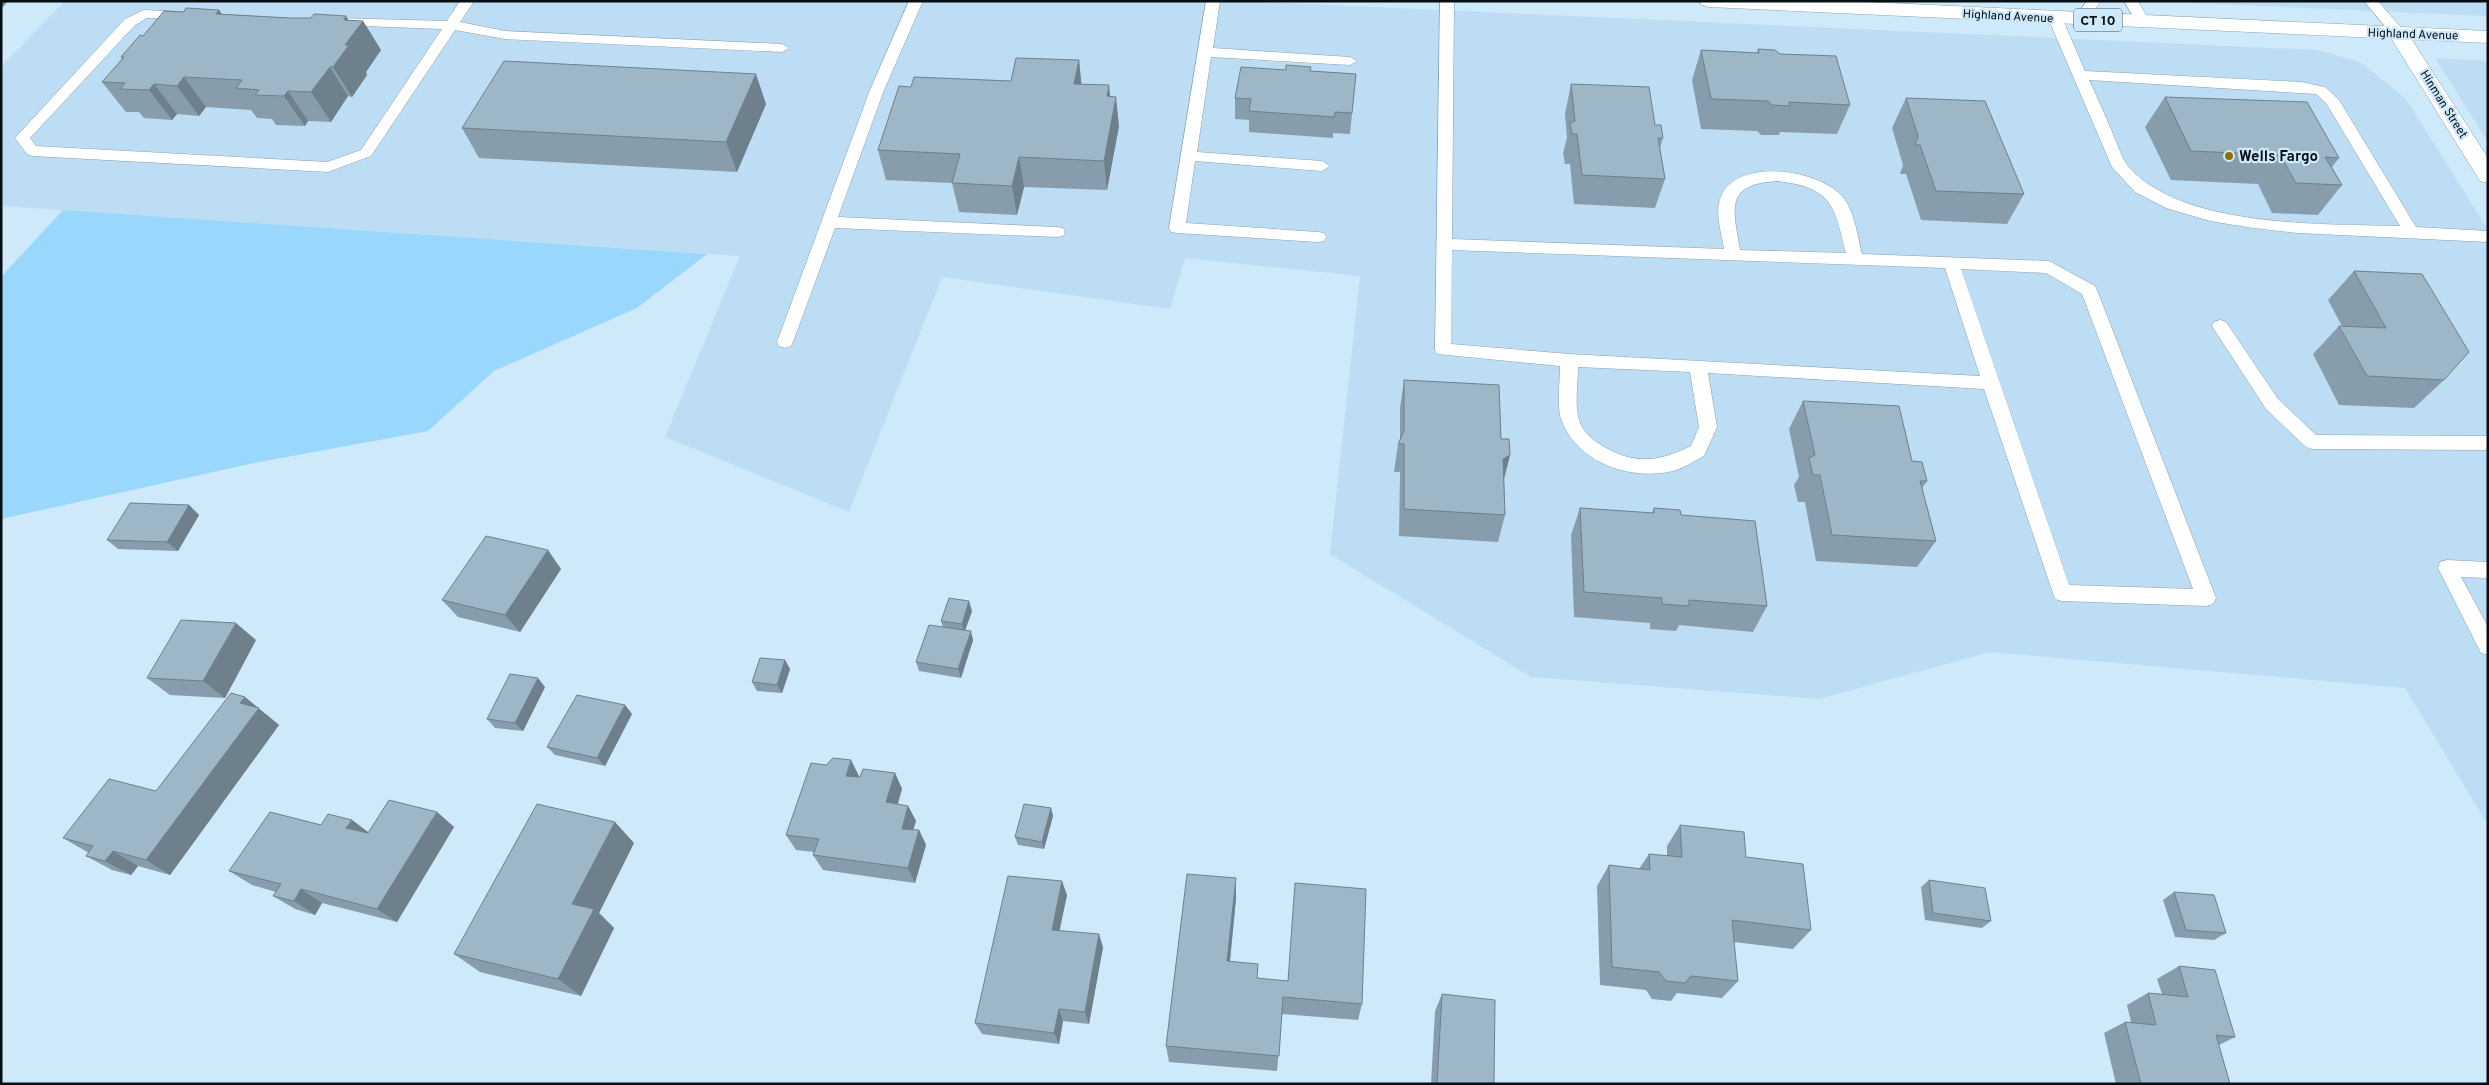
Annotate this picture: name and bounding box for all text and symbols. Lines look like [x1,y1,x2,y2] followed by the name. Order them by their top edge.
[1962,7,2054,27] street label: Highland Avenue
[2074,8,2122,32] road number: CT 10
[2367,25,2459,45] street label: Highland Avenue
[2416,67,2471,142] street label: Hinman Street
[2239,148,2318,167] place label: Wells Fargo
[2223,150,2235,162] marker: Wells Fargo

